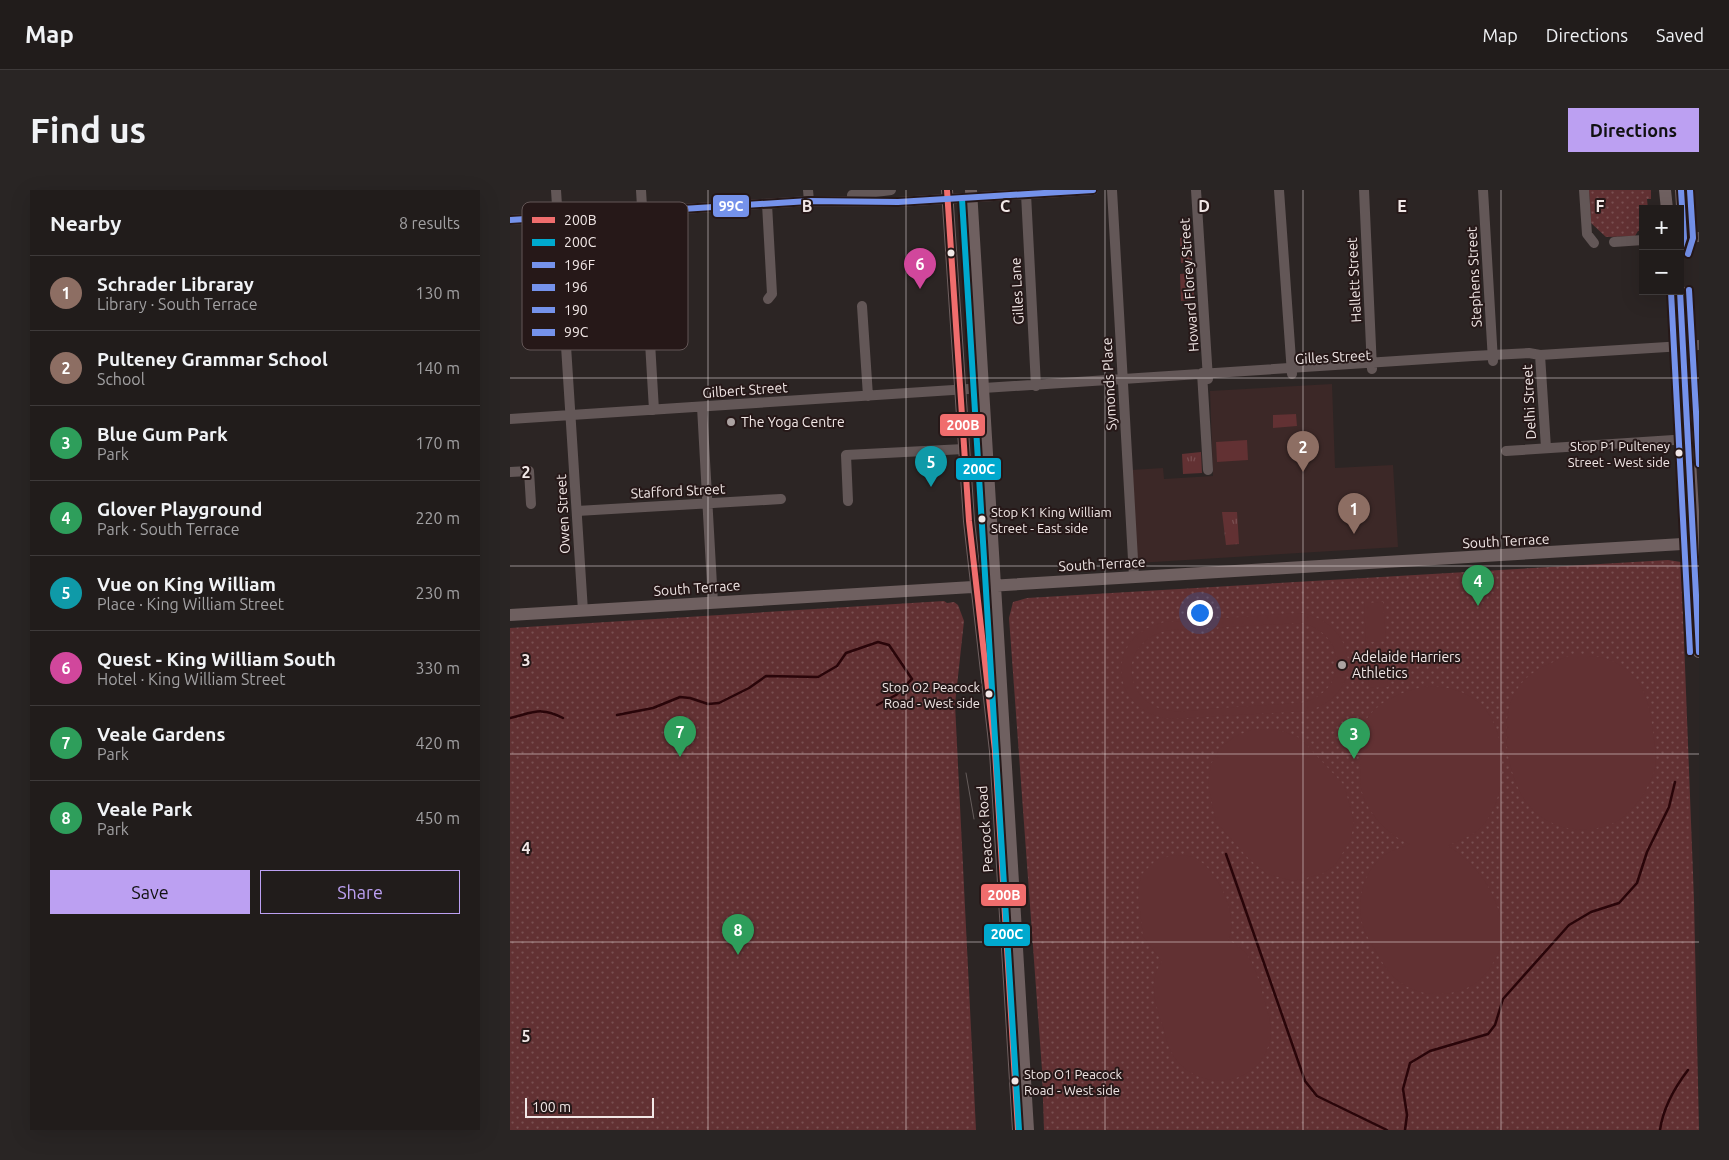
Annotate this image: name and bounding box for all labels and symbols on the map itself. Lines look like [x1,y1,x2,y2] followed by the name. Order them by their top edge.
[712,194,750,218] line badge: 99C
[802,197,812,215] text: B
[1000,197,1010,215] text: C
[1198,197,1210,215] text: D
[1397,197,1407,215] text: E
[1596,197,1605,215] text: F
[719,198,743,214] text: 99C
[522,202,688,350] legend
[564,212,597,228] text: 200B
[1176,217,1202,352] street label: Howard Florey Street
[1463,226,1485,328] street label: Stephens Street
[564,234,597,250] text: 200C
[1344,236,1364,323] street label: Hallett Street
[904,248,936,289] pin: 6
[946,248,956,258] unlabelled marker
[564,257,595,273] text: 196F
[1007,257,1027,325] street label: Gilles Lane
[564,279,588,295] text: 196
[564,302,588,318] text: 190
[564,324,589,340] text: 99C
[1099,337,1119,431] street label: Symonds Place
[1295,347,1372,367] street label: Gilles Street
[1519,364,1539,440] street label: Delhi Street
[702,379,789,401] street label: Gilbert Street
[939,413,986,437] line badge: 200B
[741,414,845,430] place label: The Yoga Centre
[725,416,737,428] marker: The Yoga Centre
[947,417,979,433] text: 200B
[1287,431,1319,472] pin: 2
[1568,439,1670,469] place label: Stop P1 Pulteney Street - West side
[915,446,947,487] pin: 5
[1674,448,1684,458] marker: Stop P1 Pulteney Street - West side
[955,457,1002,481] line badge: 200C
[963,461,995,477] text: 200C
[521,463,531,481] text: 2
[553,473,573,554] street label: Owen Street
[630,481,726,501] street label: Stafford Street
[1338,493,1370,534] pin: 1
[991,505,1112,535] place label: Stop K1 King William Street - East side
[977,514,987,524] marker: Stop K1 King William Street - East side
[1462,531,1550,551] street label: South Terrace
[1058,554,1146,574] street label: South Terrace
[1462,565,1494,606] pin: 4
[653,577,741,599] street label: South Terrace
[1187,600,1213,626] your location
[1352,649,1461,681] place label: Adelaide Harriers Athletics
[521,651,531,669] text: 3
[1336,659,1348,671] marker: Adelaide Harriers Athletics
[882,680,980,710] place label: Stop O2 Peacock Road - West side
[984,689,994,699] marker: Stop O2 Peacock Road - West side
[664,716,696,757] pin: 7
[1338,718,1370,759] pin: 3
[974,785,996,873] street label: Peacock Road
[521,839,531,857] text: 4
[980,883,1027,907] line badge: 200B
[988,887,1020,903] text: 200B
[722,914,754,955] pin: 8
[983,923,1031,947] line badge: 200C
[991,926,1023,942] text: 200C
[521,1027,531,1045] text: 5
[1024,1067,1123,1097] place label: Stop O1 Peacock Road - West side
[1010,1076,1020,1086] marker: Stop O1 Peacock Road - West side
[525,1095,654,1118] scale bar

